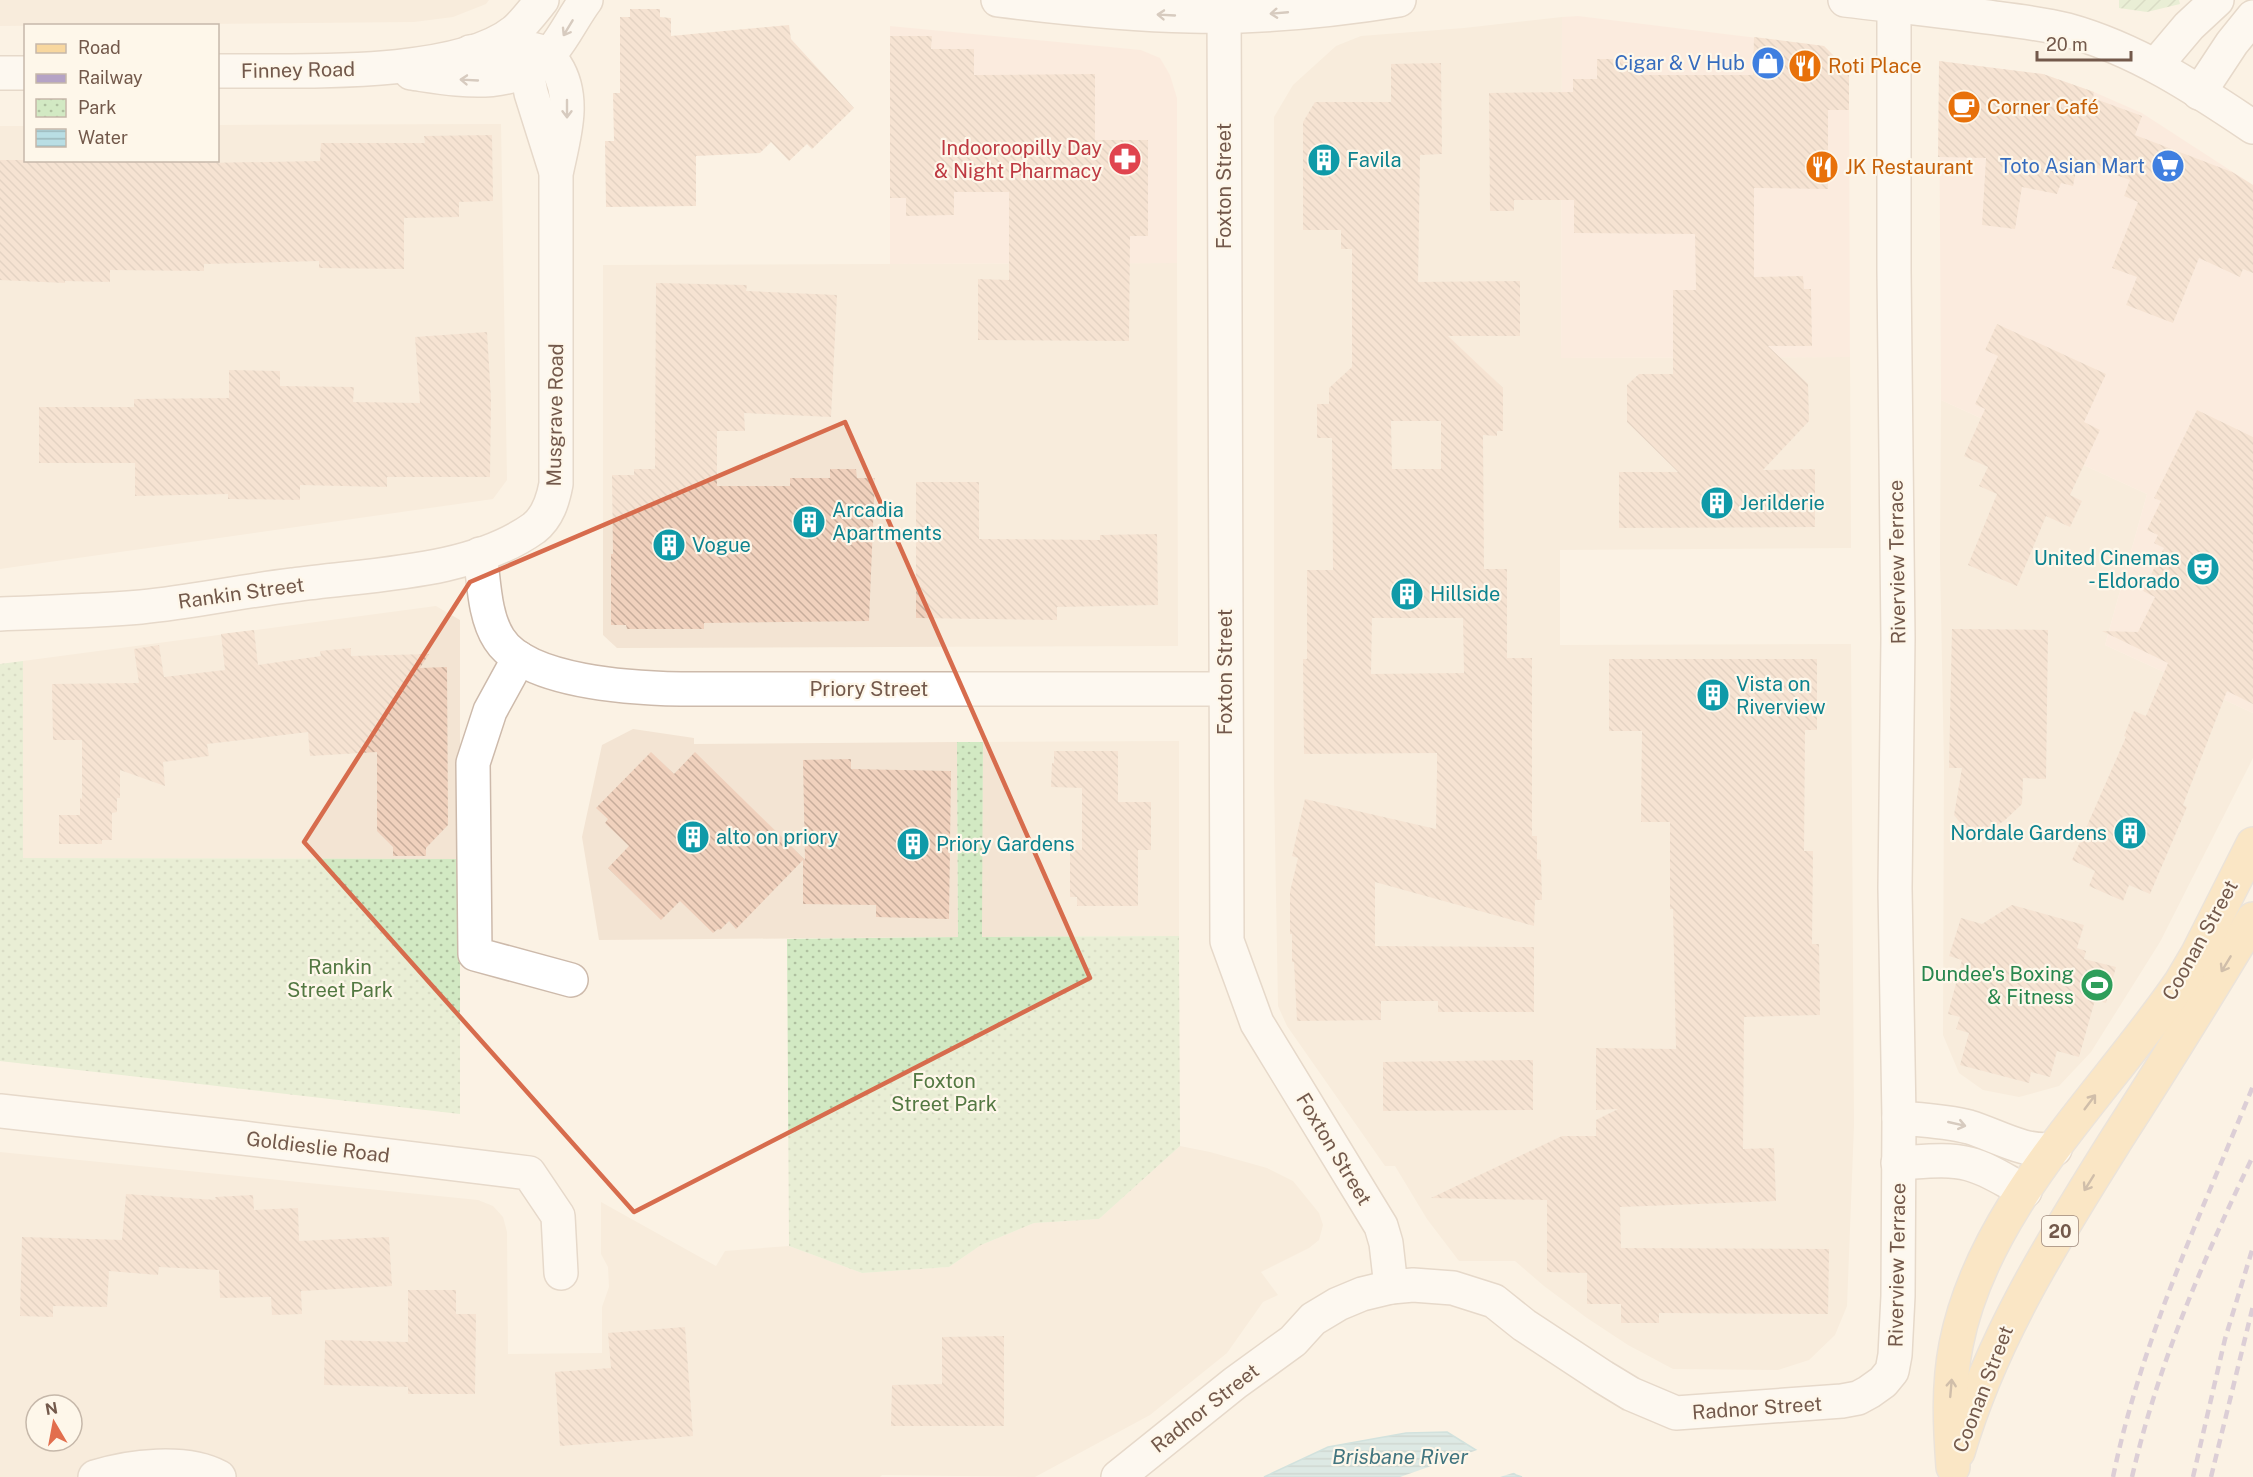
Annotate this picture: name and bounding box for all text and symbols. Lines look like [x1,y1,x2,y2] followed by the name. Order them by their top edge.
[1270,8,1289,19] one-way arrow
[1156,10,1176,21] one-way arrow
[561,19,573,36] one-way arrow
[24,24,219,162] legend
[2037,24,2132,62] scale bar
[2046,34,2088,55] text: 20 m
[78,37,121,58] text: Road
[1750,45,1786,81] shop icon: Cigar & V Hub
[1787,48,1823,84] restaurant icon: Roti Place
[1615,51,1745,75] place label: Cigar & V Hub
[1828,54,1922,78] place label: Roti Place
[241,57,355,83] street label: Finney Road
[78,67,143,88] text: Railway
[459,75,479,86] one-way arrow
[1946,89,1982,125] cafe icon: Corner Café
[1987,95,2099,119] place label: Corner Café
[78,97,116,118] text: Park
[561,98,573,118] one-way arrow
[1212,123,1236,249] street label: Foxton Street
[78,127,128,148] text: Water
[934,136,1102,183] place label: Indooroopilly Day & Night Pharmacy
[1107,141,1143,177] pharmacy icon: Indooroopilly Day & Night Pharmacy
[1306,142,1342,178] building icon: Favila
[1347,148,1402,172] place label: Favila
[2150,148,2186,184] supermarket icon: Toto Asian Mart
[1804,149,1840,185] restaurant icon: JK Restaurant
[2000,154,2145,178] place label: Toto Asian Mart
[1845,155,1974,179] place label: JK Restaurant
[542,343,568,487] street label: Musgrave Road
[1884,480,1910,644] street label: Riverview Terrace
[1699,485,1735,521] building icon: Jerilderie
[1740,491,1825,515] place label: Jerilderie
[832,498,942,545] place label: Arcadia Apartments
[791,504,827,540] building icon: Arcadia Apartments
[651,527,687,563] building icon: Vogue
[692,533,751,557] place label: Vogue
[2034,546,2180,593] place label: United Cinemas - Eldorado
[2185,551,2221,587] theatre icon: United Cinemas - Eldorado
[176,572,306,614] street label: Rankin Street
[1389,576,1425,612] building icon: Hillside
[1430,582,1500,606] place label: Hillside
[1213,609,1237,735] street label: Foxton Street
[1736,672,1826,719] place label: Vista on Riverview
[810,677,928,701] street label: Priory Street
[1695,677,1731,713] building icon: Vista on Riverview
[2112,815,2148,851] building icon: Nordale Gardens
[675,819,711,855] building icon: alto on priory
[1950,821,2107,845] place label: Nordale Gardens
[716,825,838,849] place label: alto on priory
[895,826,931,862] building icon: Priory Gardens
[936,832,1075,856] place label: Priory Gardens
[2157,876,2243,1004] street label: Coonan Street
[287,955,393,1002] park label: Rankin Street Park
[2220,955,2232,972] one-way arrow
[1921,962,2074,1009] place label: Dundee's Boxing & Fitness
[2079,967,2115,1003] sports icon: Dundee's Boxing & Fitness
[891,1069,997,1116] park label: Foxton Street Park
[1291,1089,1377,1209] street label: Foxton Street
[2084,1095,2096,1111] one-way arrow
[1947,1119,1966,1131] one-way arrow
[245,1126,391,1168] street label: Goldieslie Road
[2083,1174,2095,1191] one-way arrow
[1884,1183,1910,1347] street label: Riverview Terrace
[2042,1216,2078,1246] road number: 20
[1948,1322,2018,1456] street label: Coonan Street
[1146,1358,1264,1458] street label: Radnor Street
[1946,1379,1957,1399] one-way arrow
[1691,1391,1823,1425] street label: Radnor Street
[24,1393,84,1453] north arrow
[44,1398,59,1419] text: N
[1332,1444,1469,1469] water label: Brisbane River

